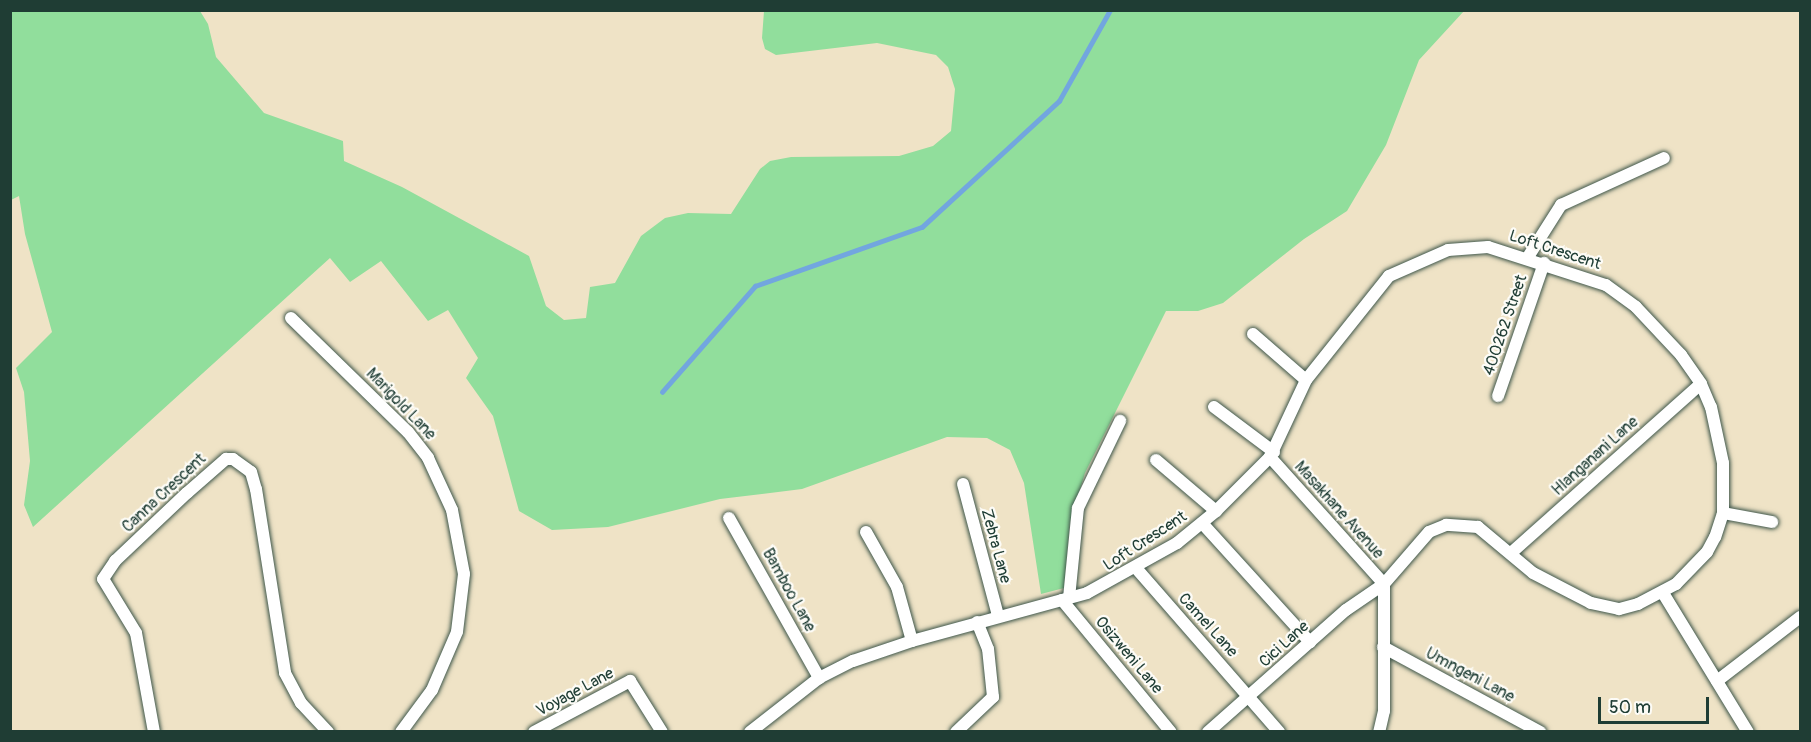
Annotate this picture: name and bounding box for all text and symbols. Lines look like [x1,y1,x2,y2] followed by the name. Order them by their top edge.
[1507,226,1603,274] street label: Loft Crescent
[1479,272,1531,378] street label: 400262 Street
[362,364,440,444] street label: Marigold Lane
[1548,412,1642,500] street label: Hlanganani Lane
[118,449,210,537] street label: Canna Crescent
[1290,457,1388,563] street label: Masakhane Avenue
[977,507,1015,585] street label: Zebra Lane
[1100,507,1190,575] street label: Loft Crescent
[758,545,820,635] street label: Bamboo Lane
[1174,589,1242,661] street label: Camel Lane
[1091,612,1167,698] street label: Osizweni Lane
[1255,617,1313,671] street label: Cici Lane
[1422,644,1518,706] street label: Umngeni Lane
[533,664,617,720] street label: Voyage Lane
[1601,685,1712,723] scale bar
[1609,696,1651,719] text: 50 m

